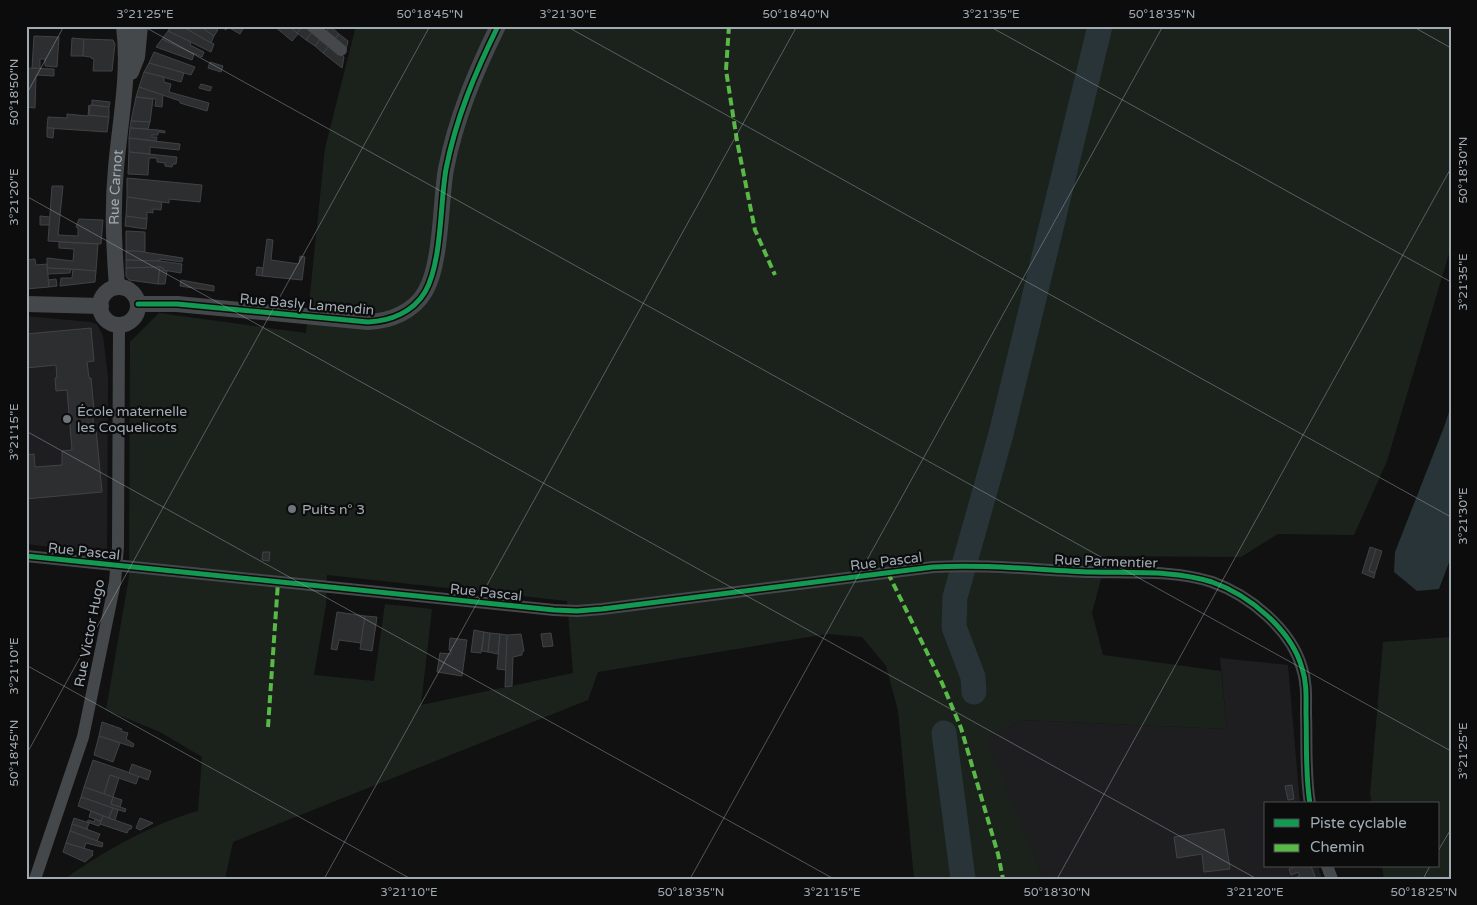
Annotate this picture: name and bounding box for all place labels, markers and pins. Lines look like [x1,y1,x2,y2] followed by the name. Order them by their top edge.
[77,403,187,436] place label: École maternelle les Coquelicots
[61,413,73,425] marker: École maternelle les Coquelicots
[302,501,365,518] place label: Puits n° 3
[286,503,298,515] marker: Puits n° 3

